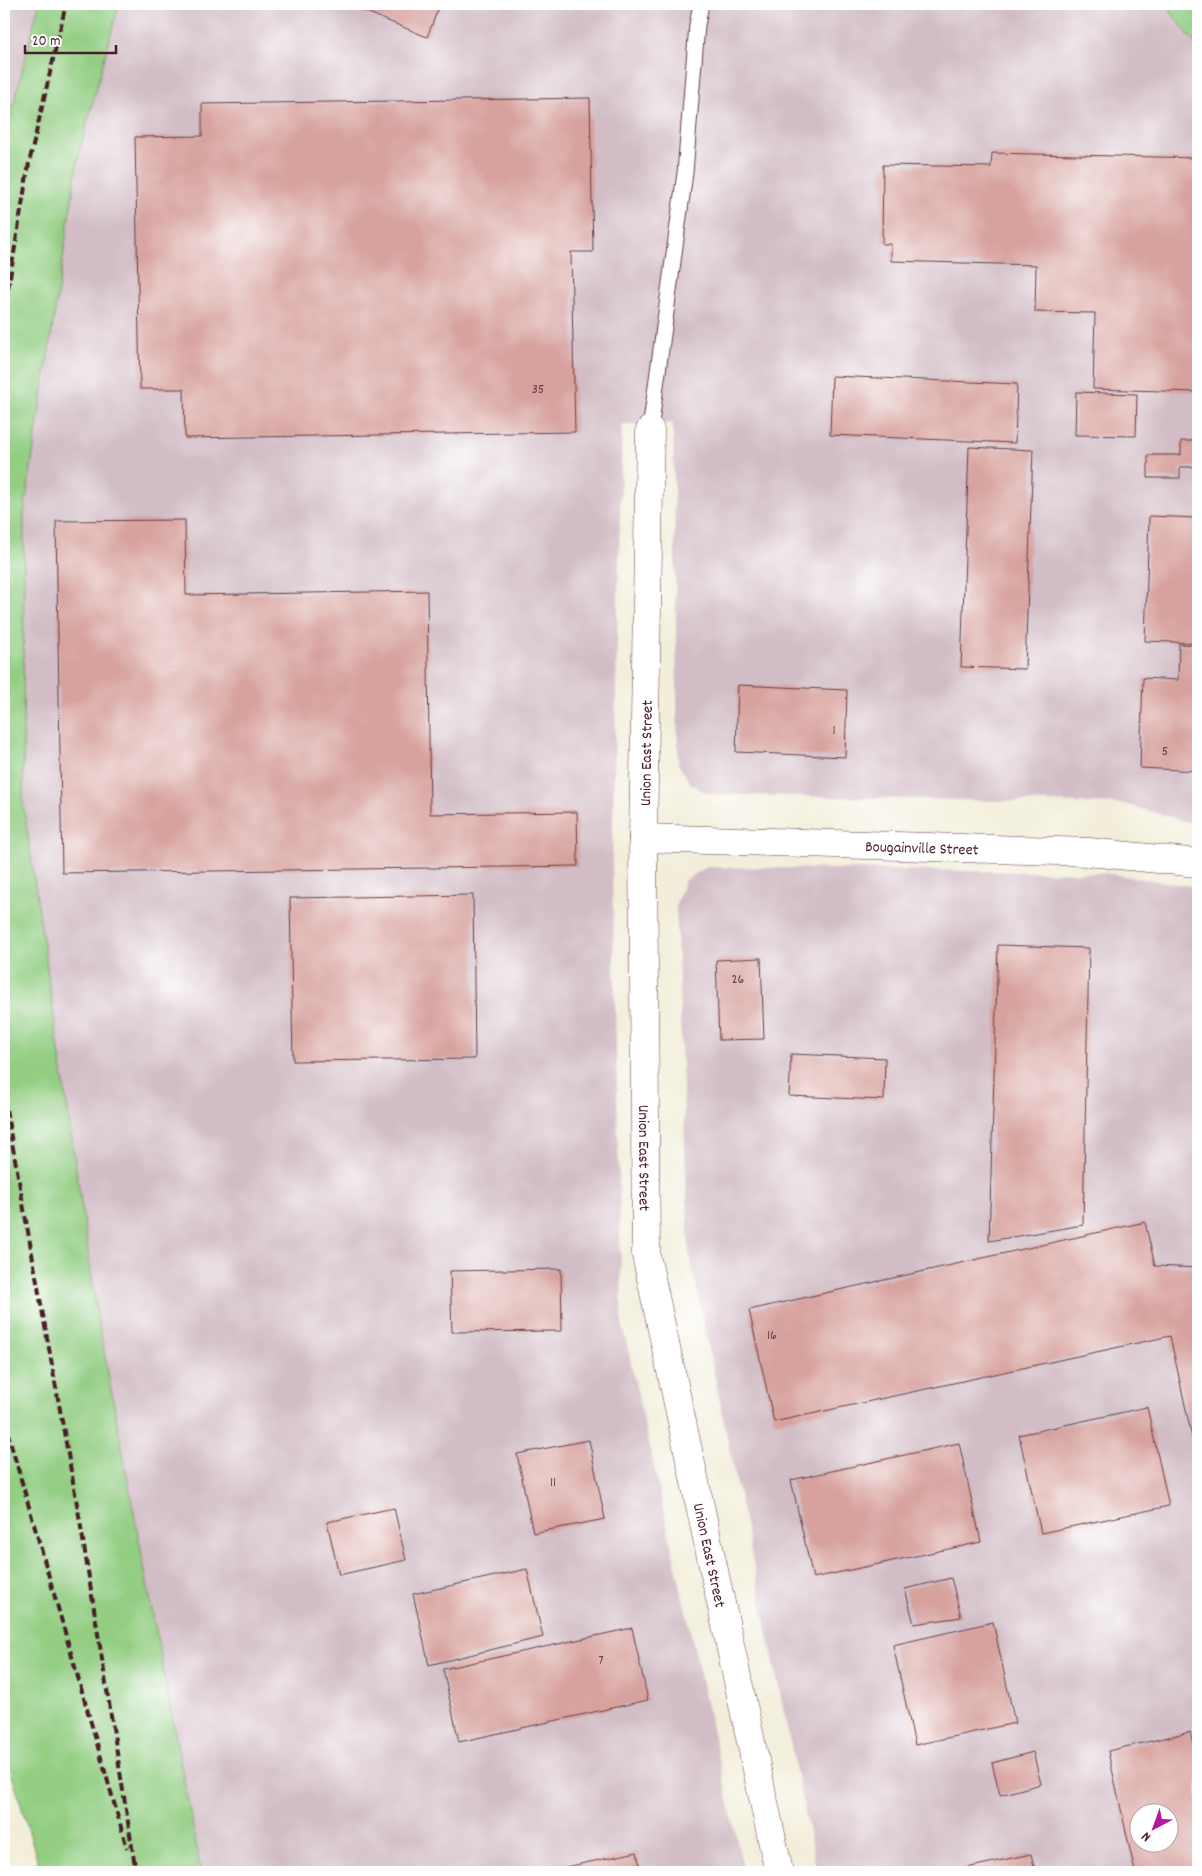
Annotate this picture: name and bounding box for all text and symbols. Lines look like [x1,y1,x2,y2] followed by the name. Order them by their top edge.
[25,22,116,54] scale bar
[32,31,60,53] text: 20 m
[532,380,544,400] house number: 35
[635,700,660,806] street label: Union East Street
[832,721,836,741] house number: 1
[1162,742,1168,762] house number: 5
[865,836,979,863] street label: Bougainville Street
[732,970,745,990] house number: 26
[631,1105,655,1211] street label: Union East Street
[767,1326,777,1346] house number: 16
[550,1473,556,1493] house number: 11
[686,1501,731,1610] street label: Union East Street
[598,1651,604,1671] house number: 7
[1130,1804,1180,1854] north arrow
[1138,1826,1156,1846] text: N

